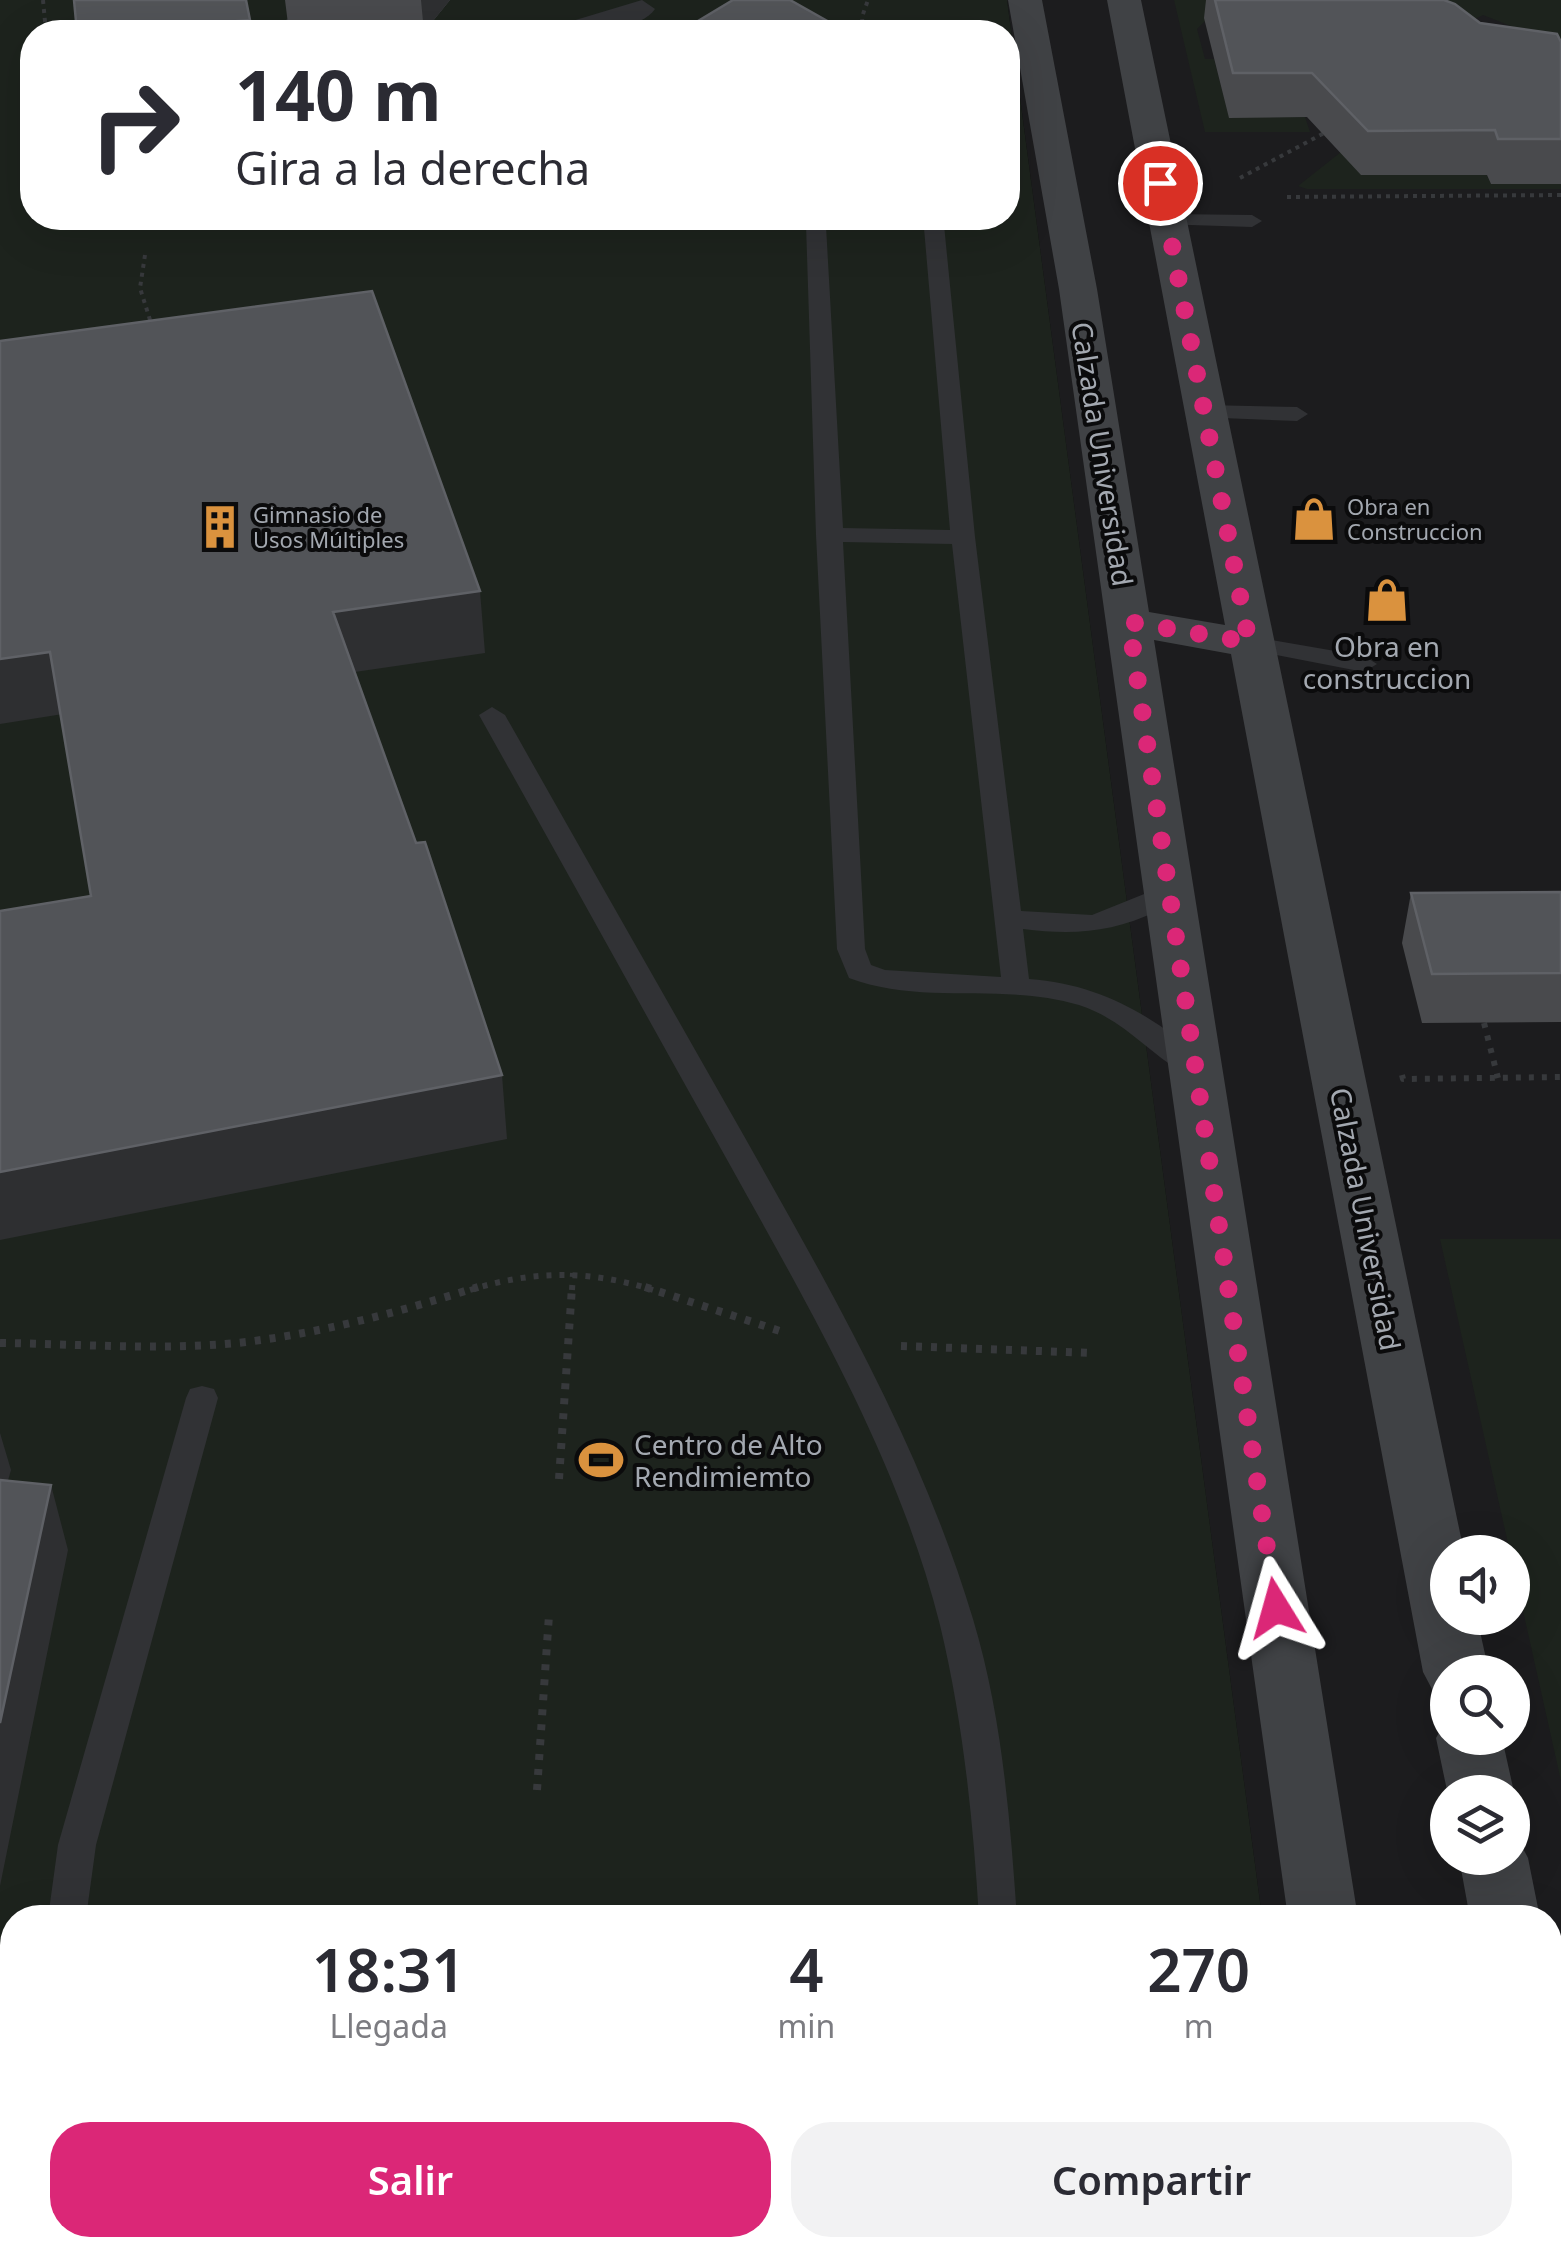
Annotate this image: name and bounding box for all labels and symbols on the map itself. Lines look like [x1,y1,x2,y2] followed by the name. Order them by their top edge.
[1118,141,1203,226] pin
[1063,319,1143,589] street label: Calzada Universidad
[1347,491,1483,546] place label: Obra en Construccion
[1290,495,1338,543] shop icon: Obra en Construccion
[253,499,404,554] place label: Gimnasio de Usos Múltiples
[196,503,244,551] building icon: Gimnasio de Usos Múltiples
[1363,576,1411,624] shop icon: Obra en construccion
[1303,627,1471,697] place label: Obra en construccion
[1322,1084,1410,1354] street label: Calzada Universidad
[634,1425,823,1495] place label: Centro de Alto Rendimiemto
[577,1436,625,1484] sports icon: Centro de Alto Rendimiemto
[1224,1556,1328,1660] position arrow

